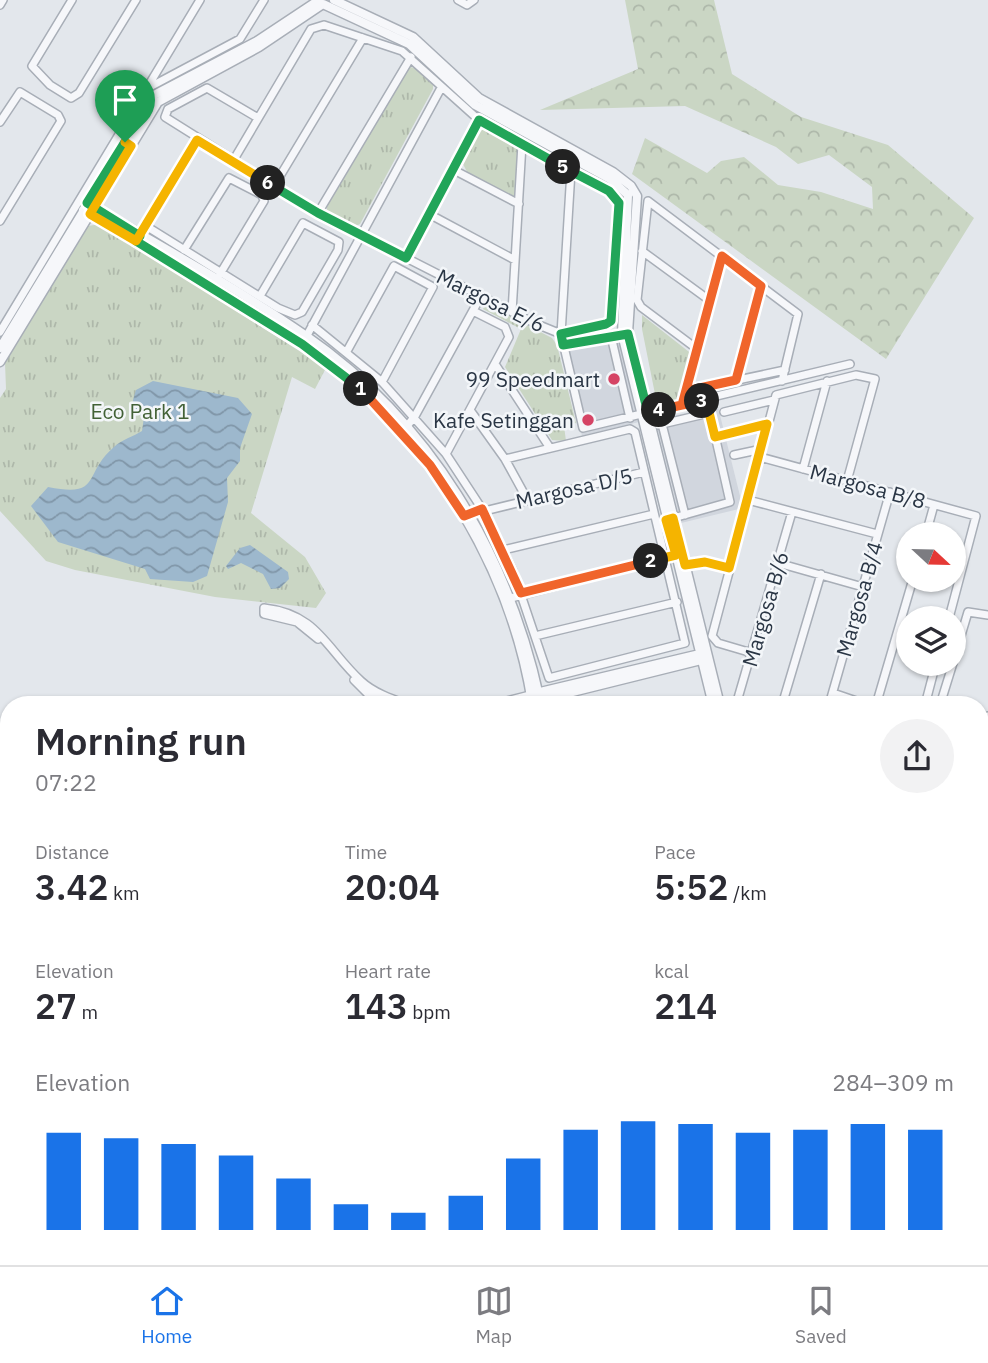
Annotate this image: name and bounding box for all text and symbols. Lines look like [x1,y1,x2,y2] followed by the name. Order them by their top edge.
[95,70,155,142] pin
[106,81,144,119] icon: arrive
[546,150,580,184] pin: 5
[557,154,568,178] text: 5
[250,166,286,200] pin: 6
[262,170,273,194] text: 6
[432,262,550,338] street label: Margosa E/6
[466,365,600,393] place label: 99 Speedmart
[606,371,622,387] marker: 99 Speedmart
[344,372,378,406] pin: 1
[355,376,366,400] text: 1
[684,384,720,418] pin: 3
[696,388,707,412] text: 3
[642,392,676,428] pin: 4
[90,397,190,425] park label: Eco Park 1
[653,397,664,421] text: 4
[433,406,574,434] place label: Kafe Setinggan
[580,412,596,428] marker: Kafe Setinggan
[807,457,929,515] street label: Margosa B/8
[513,461,635,515] street label: Margosa D/5
[896,522,966,592] north arrow
[896,522,966,676] map controls
[829,538,889,660] street label: Margosa B/4
[634,544,668,578] pin: 2
[645,548,656,572] text: 2
[735,548,795,670] street label: Margosa B/6
[896,606,966,676] button: layers
[35,716,247,765] text: Morning run
[880,719,954,793] button: share
[35,767,97,797] text: 07:22
[35,840,109,864] text: Distance
[345,840,387,864] text: Time
[654,840,696,864] text: Pace
[35,864,108,910] text: 3.42
[345,864,440,910] text: 20:04
[654,864,729,910] text: 5:52
[108,881,140,905] text: km
[729,881,767,905] text: /km
[35,959,114,983] text: Elevation
[345,959,431,983] text: Heart rate
[654,959,689,983] text: kcal
[35,983,77,1029] text: 27
[345,983,408,1029] text: 143
[654,983,717,1029] text: 214
[77,1000,98,1024] text: m
[408,1000,451,1024] text: bpm
[35,1067,130,1097] text: Elevation
[832,1067,954,1097] text: 284–309 m
[141,1282,192,1348] tab: Home
[475,1282,513,1348] tab: Map
[795,1282,847,1348] tab: Saved

